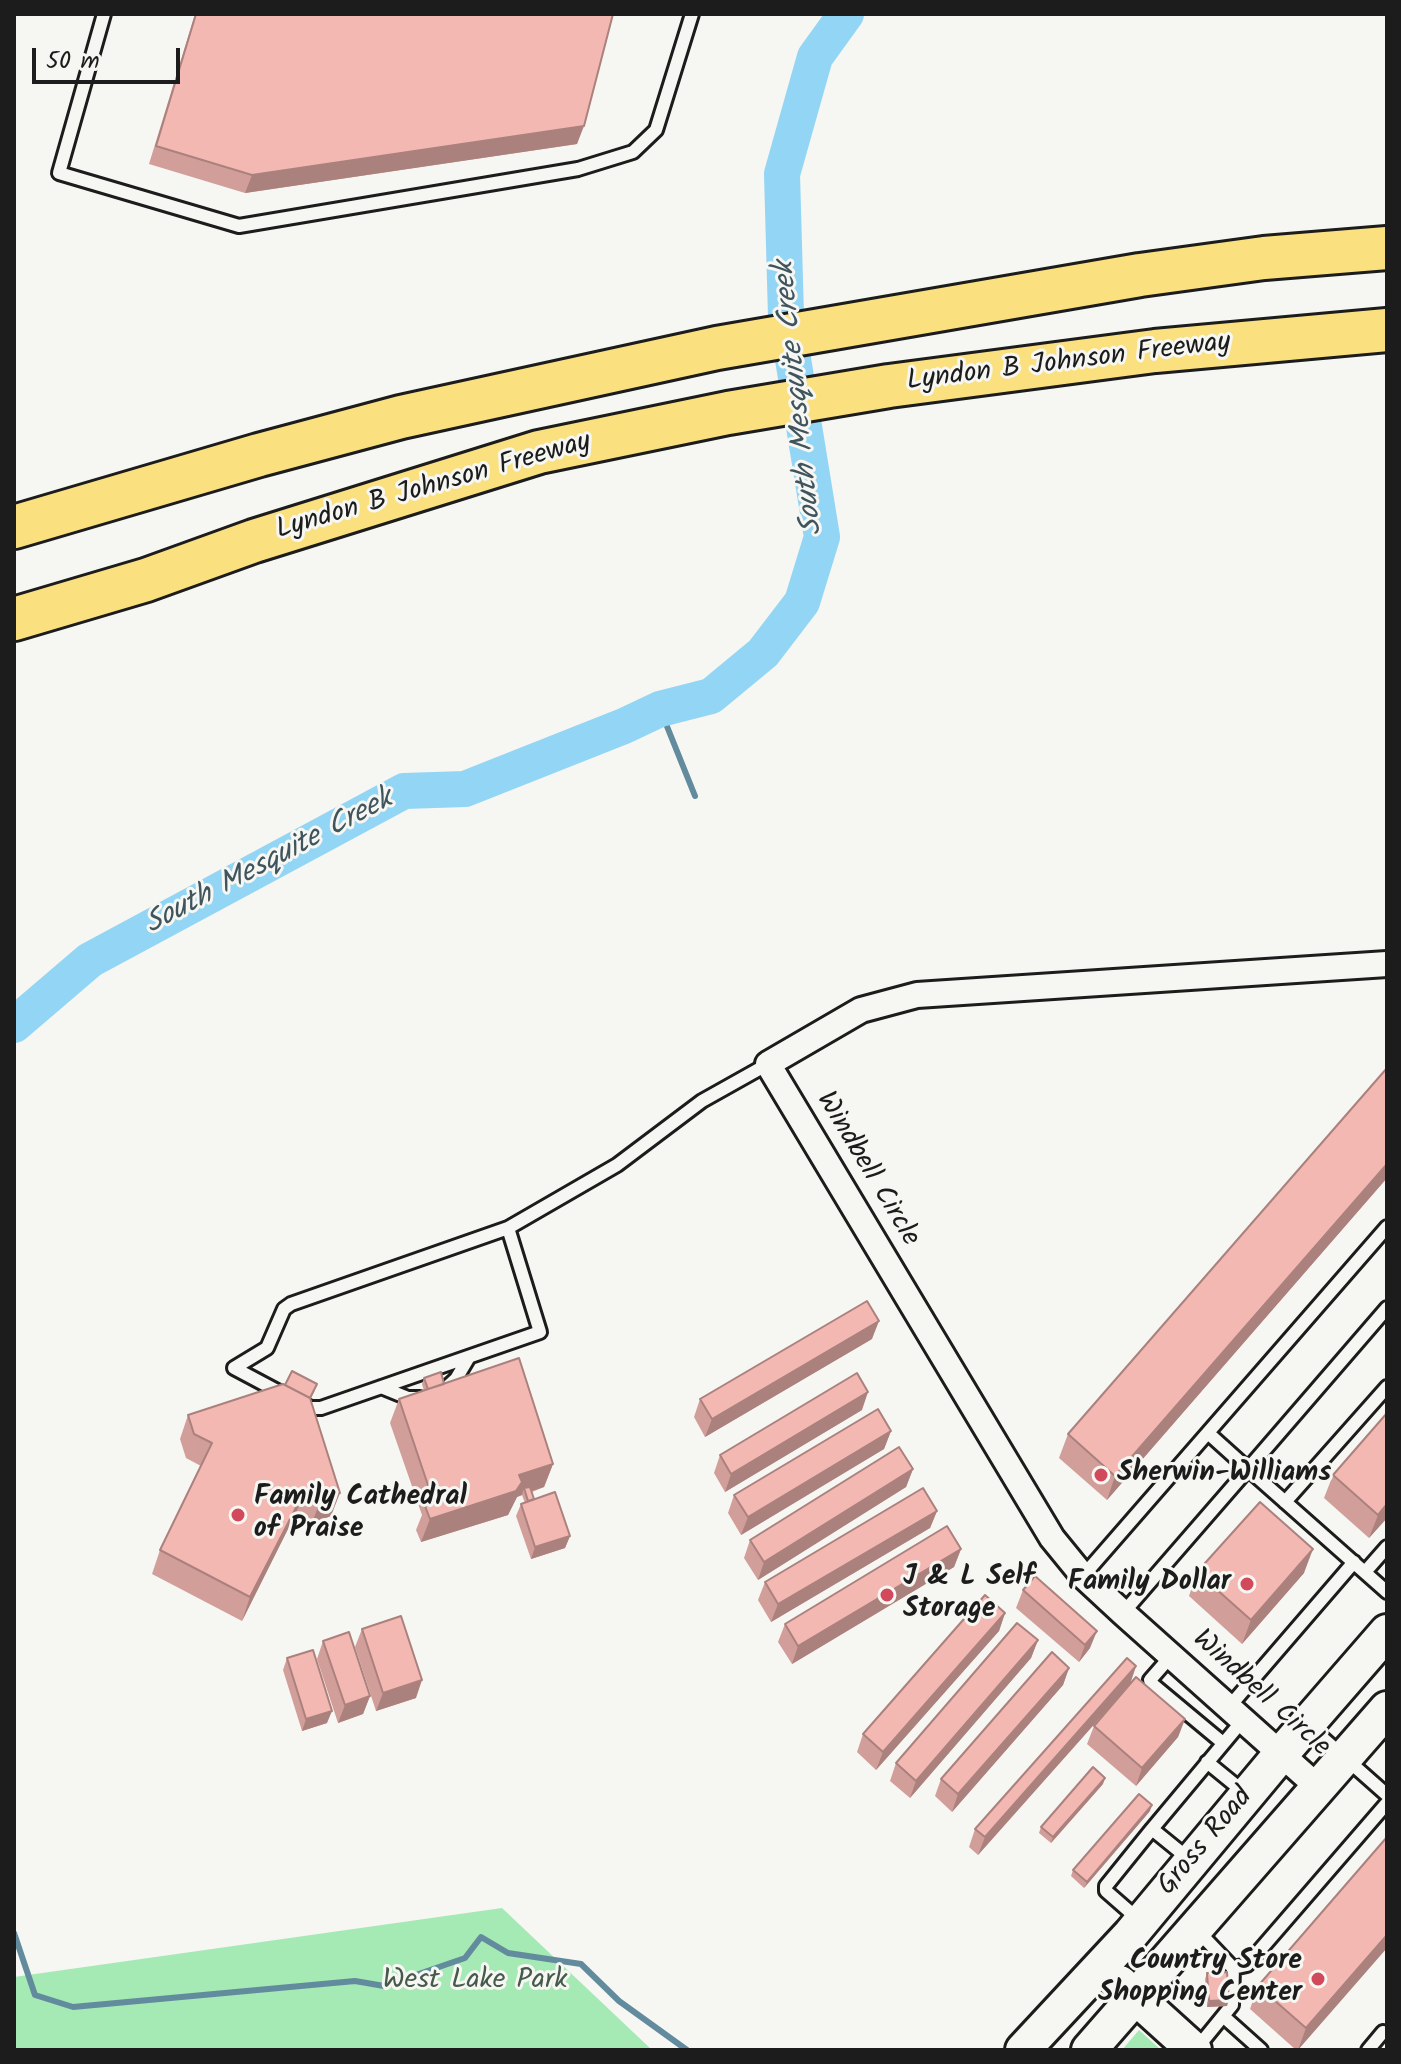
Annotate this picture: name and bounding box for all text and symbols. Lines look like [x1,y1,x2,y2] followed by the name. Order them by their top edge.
[36,32,184,82] scale bar
[46,42,100,81] text: 50 m
[769,259,833,537] water label: South Mesquite Creek
[905,327,1233,401] street label: Lyndon B Johnson Freeway
[273,427,595,549] street label: Lyndon B Johnson Freeway
[140,783,400,945] water label: South Mesquite Creek
[807,1087,925,1253] street label: Windbell Circle
[1117,1458,1331,1492] place label: Sherwin-Williams
[1092,1466,1110,1484] marker: Sherwin-Williams
[254,1482,467,1548] place label: Family Cathedral of Praise
[229,1506,247,1524] marker: Family Cathedral of Praise
[903,1562,1035,1628] place label: J & L Self Storage
[1068,1567,1231,1601] place label: Family Dollar
[1238,1575,1256,1593] marker: Family Dollar
[878,1586,896,1604] marker: J & L Self Storage
[1184,1624,1336,1766] street label: Windbell Circle
[1152,1782,1262,1904] street label: Gross Road
[1098,1946,1302,2012] place label: Country Store Shopping Center
[383,1965,567,1999] park label: West Lake Park
[1309,1970,1327,1988] marker: Country Store Shopping Center

